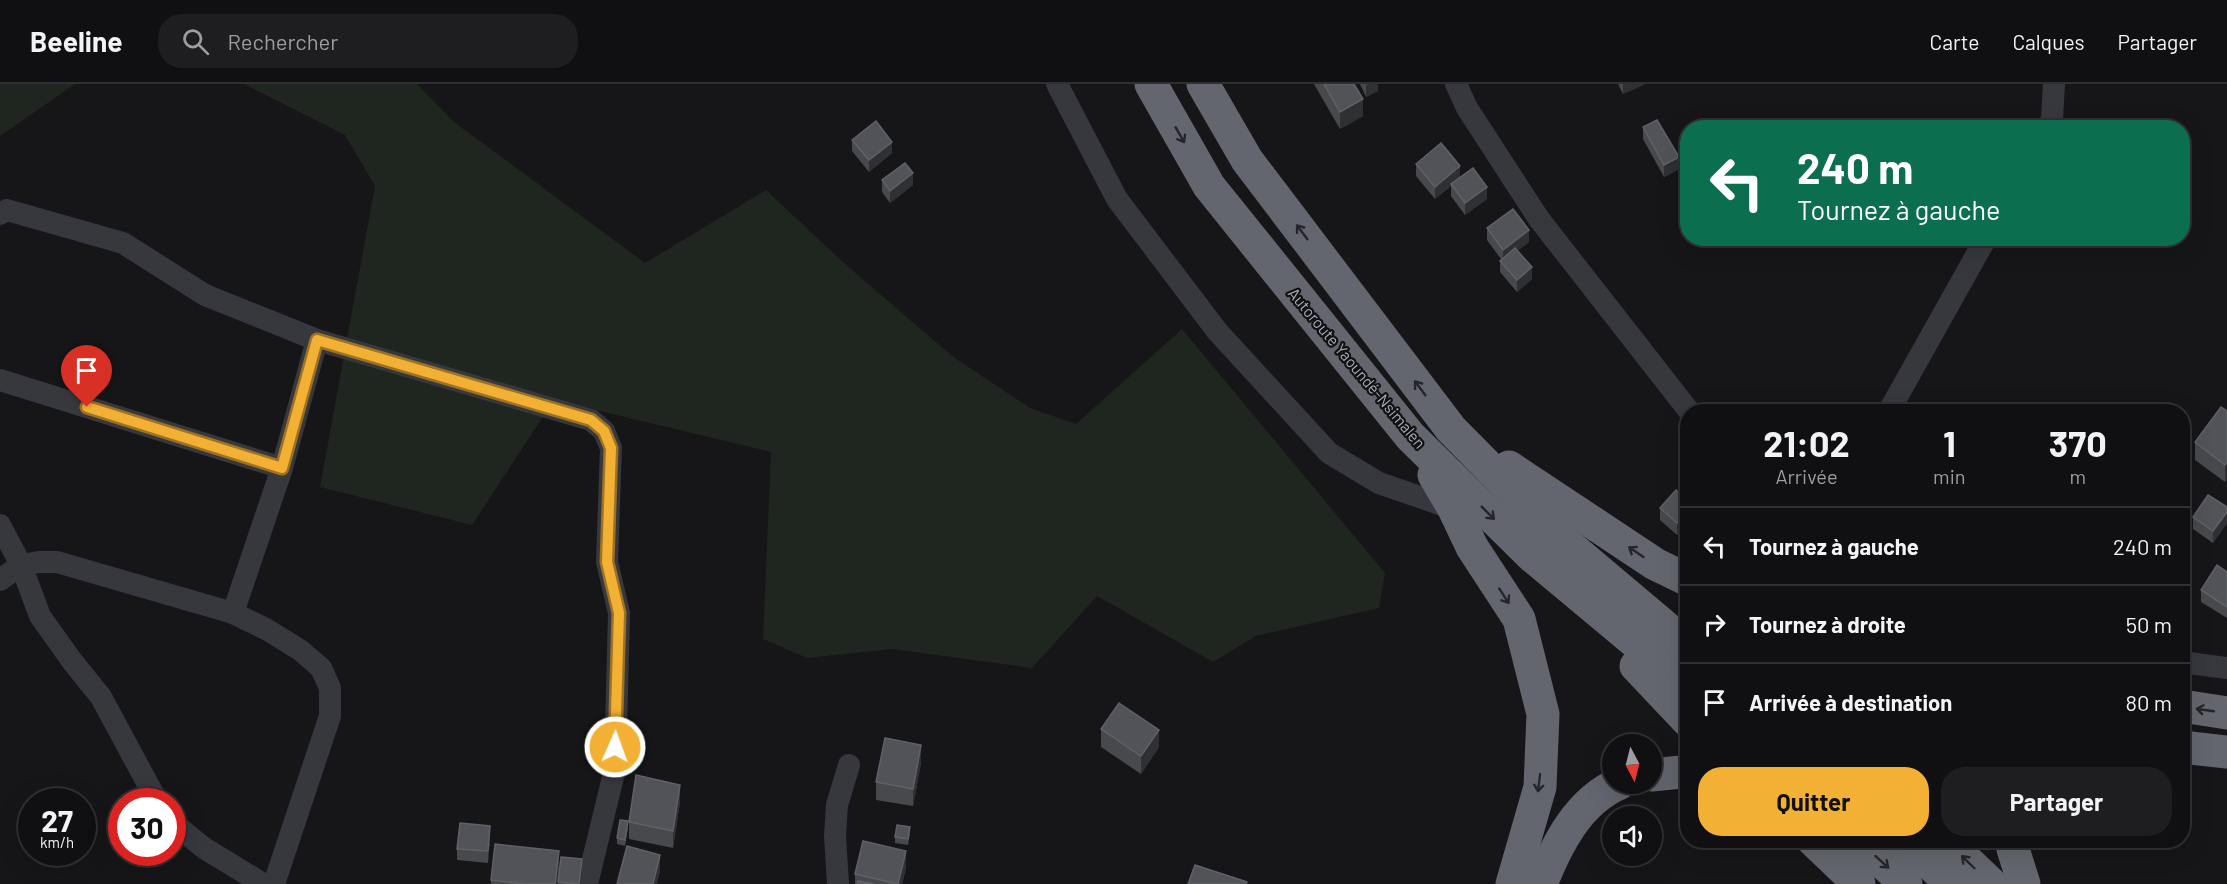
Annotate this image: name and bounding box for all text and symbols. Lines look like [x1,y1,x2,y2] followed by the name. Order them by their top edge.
[158,14,578,68] search box
[30,24,122,58] text: Beeline
[179,25,212,58] icon: search
[227,28,338,54] text: Rechercher
[1930,29,1979,54] text: Carte
[2012,29,2085,54] text: Calques
[2118,29,2197,54] text: Partager
[1174,126,1186,143] one-way arrow
[1797,142,1913,192] text: 240 m
[1698,144,1776,222] icon: left
[1797,193,2000,225] text: Tournez à gauche
[1296,224,1309,240] one-way arrow
[1285,284,1430,452] street label: Autoroute Yaoundé-Nsimalen
[61,345,112,407] pin
[70,354,103,387] icon: arrive
[1413,380,1426,396] one-way arrow
[1763,421,1850,464] text: 21:02
[1943,421,1956,464] text: 1
[2049,421,2107,464] text: 370
[1775,464,1838,488] text: Arrivée
[1933,464,1966,488] text: min
[2069,464,2086,488] text: m
[1481,505,1496,520] one-way arrow
[1698,530,1731,563] icon: left
[1749,533,1919,559] text: Tournez à gauche
[2113,533,2172,559] text: 240 m
[1628,545,1645,558] one-way arrow
[1498,587,1510,604] one-way arrow
[1698,608,1731,641] icon: right
[1749,611,1906,637] text: Tournez à droite
[2126,611,2172,637] text: 50 m
[1698,686,1731,719] icon: arrive
[1749,689,1952,715] text: Arrivée à destination
[2126,689,2172,715] text: 80 m
[2195,704,2215,715] one-way arrow
[583,715,647,779] position arrow
[1602,734,1662,794] north arrow
[1602,734,1662,866] map controls
[1698,767,1929,836] button: Quitter
[1941,767,2172,836] button: Partager
[1533,773,1544,792] one-way arrow
[108,788,186,866] speed limit sign: 30
[41,802,73,838] text: 27
[1602,806,1662,866] button: sound
[40,833,74,851] text: km/h
[1874,855,1889,869] one-way arrow
[1960,855,1975,869] one-way arrow

